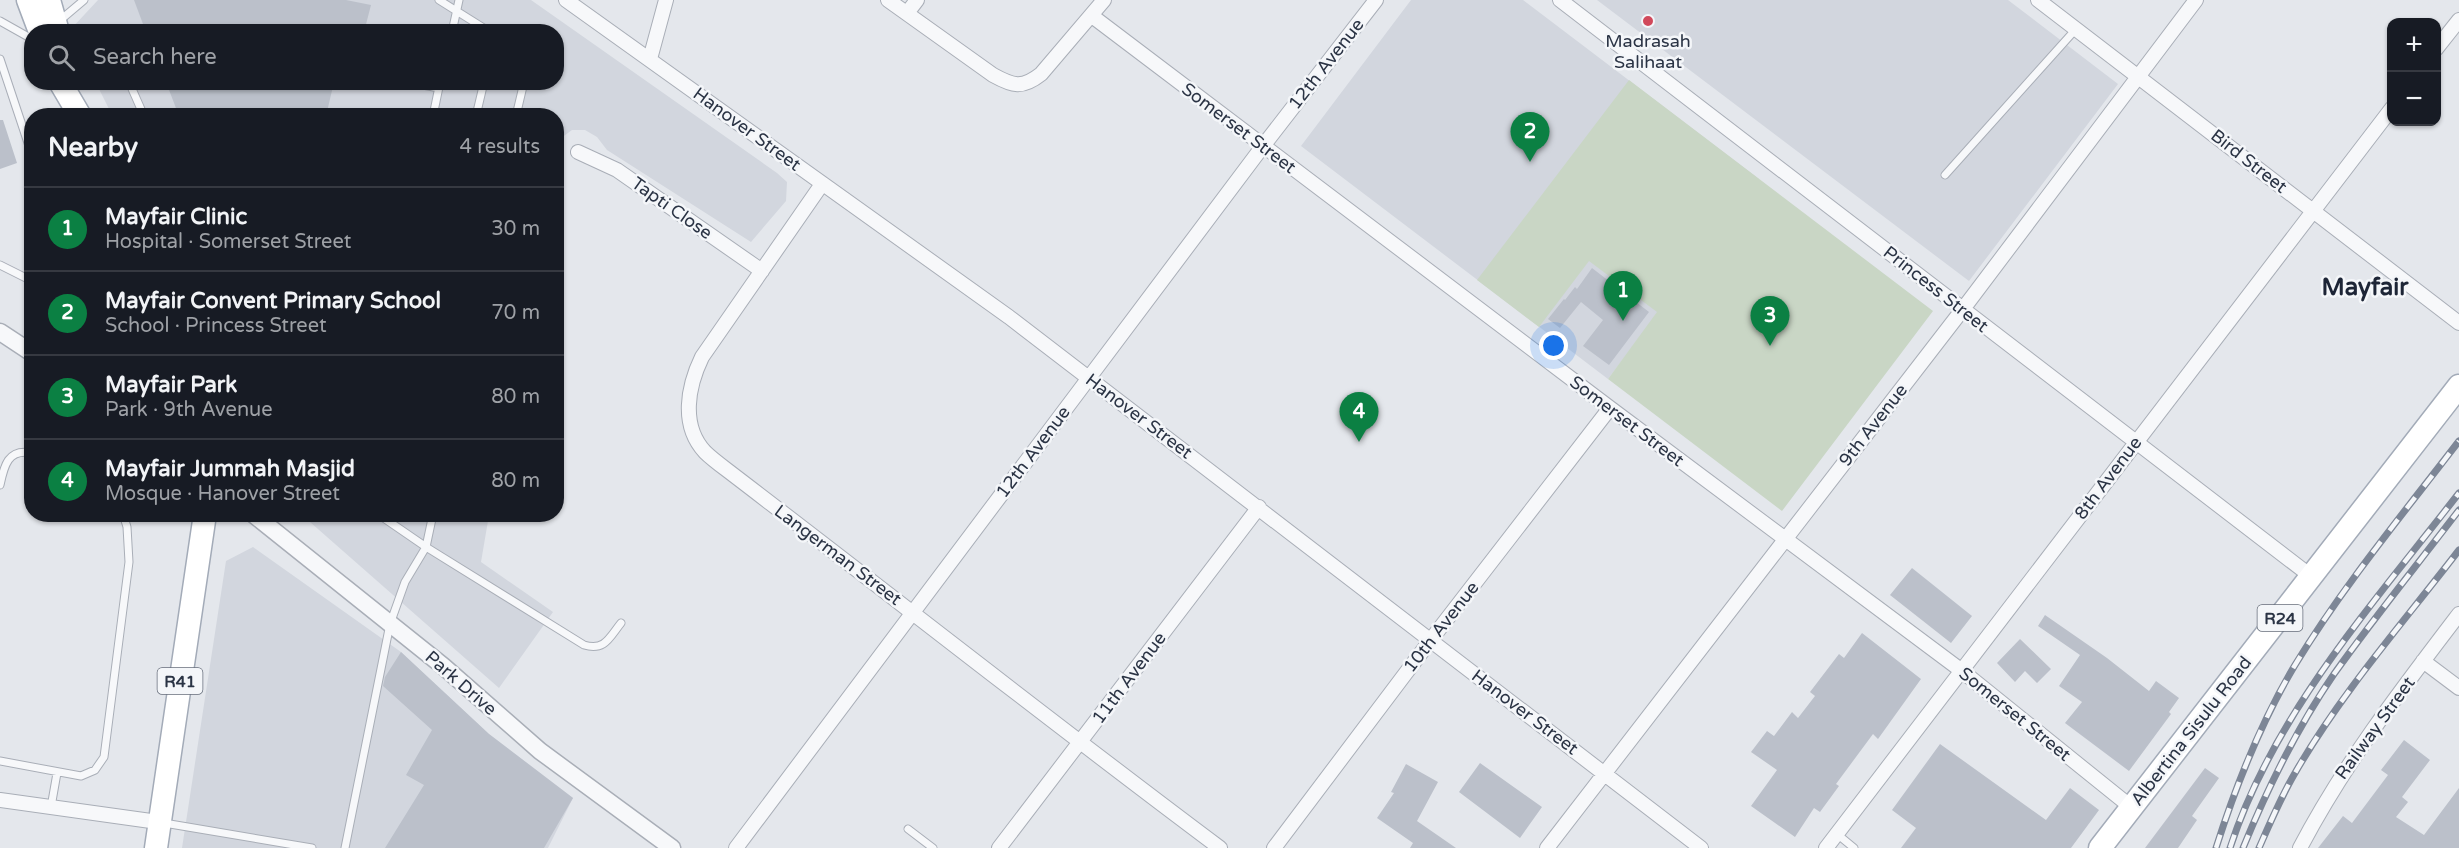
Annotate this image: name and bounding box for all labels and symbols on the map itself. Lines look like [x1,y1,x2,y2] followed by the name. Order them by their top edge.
[1284,14,1368,114] street label: 12th Avenue
[1641,14,1655,28] marker: Madrasah Salihaat
[1605,30,1691,73] place label: Madrasah Salihaat
[1177,78,1301,178] street label: Somerset Street
[689,82,805,176] street label: Hanover Street
[1510,112,1550,162] pin: 2
[2206,124,2292,198] street label: Bird Street
[627,172,717,244] street label: Tapti Close
[1879,241,1993,337] street label: Princess Street
[1604,272,1642,321] pin: 1
[2322,273,2409,302] district label: Mayfair
[1750,296,1790,346] pin: 3
[1539,331,1568,360] your location
[1081,369,1197,463] street label: Hanover Street
[1565,371,1689,471] street label: Somerset Street
[1834,380,1912,470] street label: 9th Avenue
[1340,392,1378,442] pin: 4
[991,402,1075,502] street label: 12th Avenue
[2070,432,2146,524] street label: 8th Avenue
[770,500,906,610] street label: Langerman Street
[1399,577,1483,677] street label: 10th Avenue
[2258,605,2302,631] road number: R24
[1087,628,1171,728] street label: 11th Avenue
[421,646,501,720] street label: Park Drive
[2126,652,2256,810] street label: Albertina Sisulu Road
[1955,662,2075,766] street label: Somerset Street
[1467,665,1583,759] street label: Hanover Street
[158,668,202,694] road number: R41
[2330,672,2420,784] street label: Railway Street

